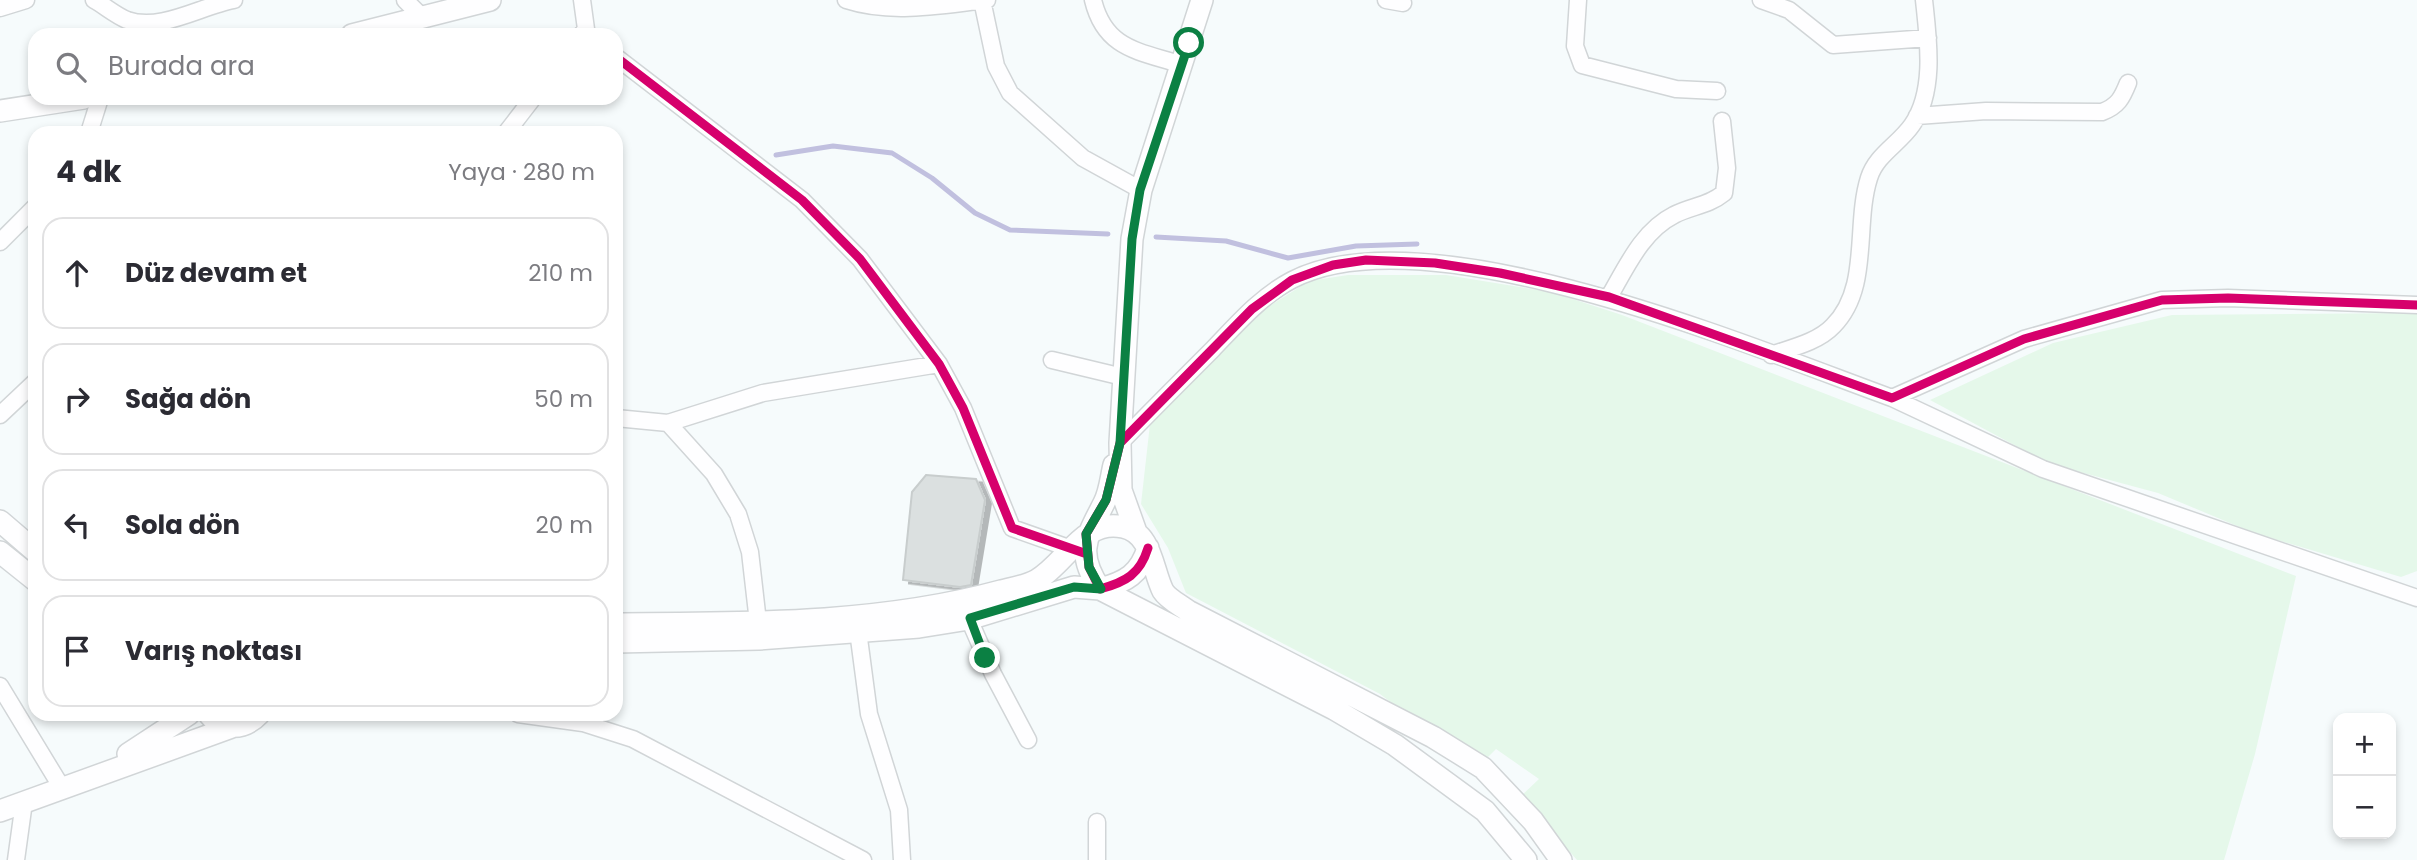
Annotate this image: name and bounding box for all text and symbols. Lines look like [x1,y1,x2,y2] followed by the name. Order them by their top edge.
[1173,27,1204,58] route start
[28,28,623,105] search box
[52,48,90,86] icon: search
[108,48,255,84] text: Burada ara
[56,150,122,193] text: 4 dk
[448,156,595,188] text: Yaya · 280 m
[58,254,96,292] icon: ahead
[125,255,307,291] text: Düz devam et
[528,257,593,289] text: 210 m
[58,380,96,418] icon: right
[125,381,251,417] text: Sağa dön
[534,383,593,415] text: 50 m
[58,506,96,544] icon: left
[125,507,240,543] text: Sola dön
[535,509,593,541] text: 20 m
[58,632,96,670] icon: arrive
[125,633,302,669] text: Varış noktası
[969,642,1000,673] route end
[2333,713,2396,839] map controls
[2333,713,2396,776] button: +
[2333,776,2396,839] button: −

